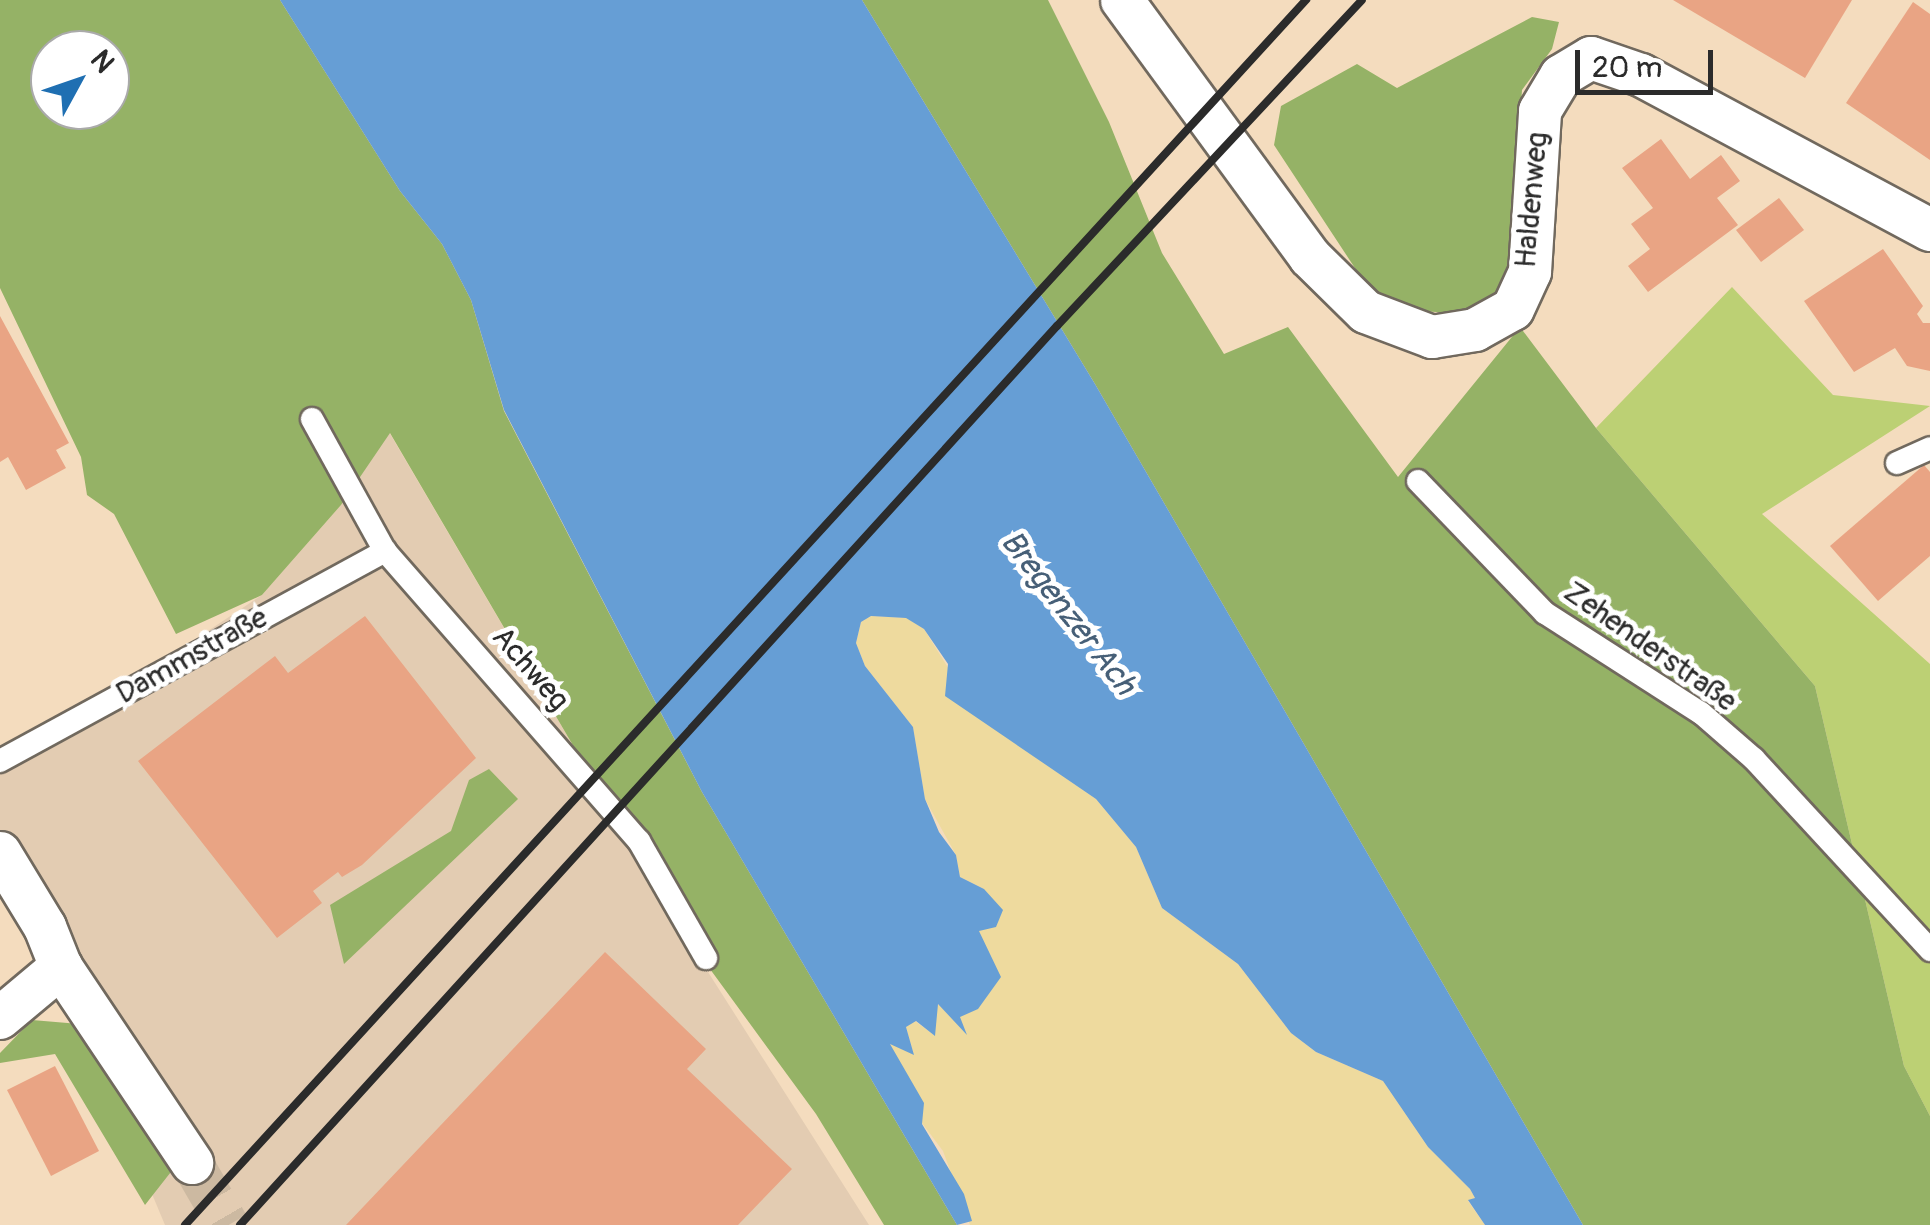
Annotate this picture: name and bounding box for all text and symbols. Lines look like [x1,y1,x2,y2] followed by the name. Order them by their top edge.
[30,30,130,130] north arrow
[1580,30,1718,92] scale bar
[82,43,121,80] text: N
[1592,49,1662,86] text: 20 m
[1508,131,1556,269] street label: Haldenweg
[992,524,1144,702] water label: Bregenzer Ach
[1557,574,1743,720] street label: Zehenderstraße
[110,600,274,712] street label: Dammstraße
[484,620,576,718] street label: Achweg

